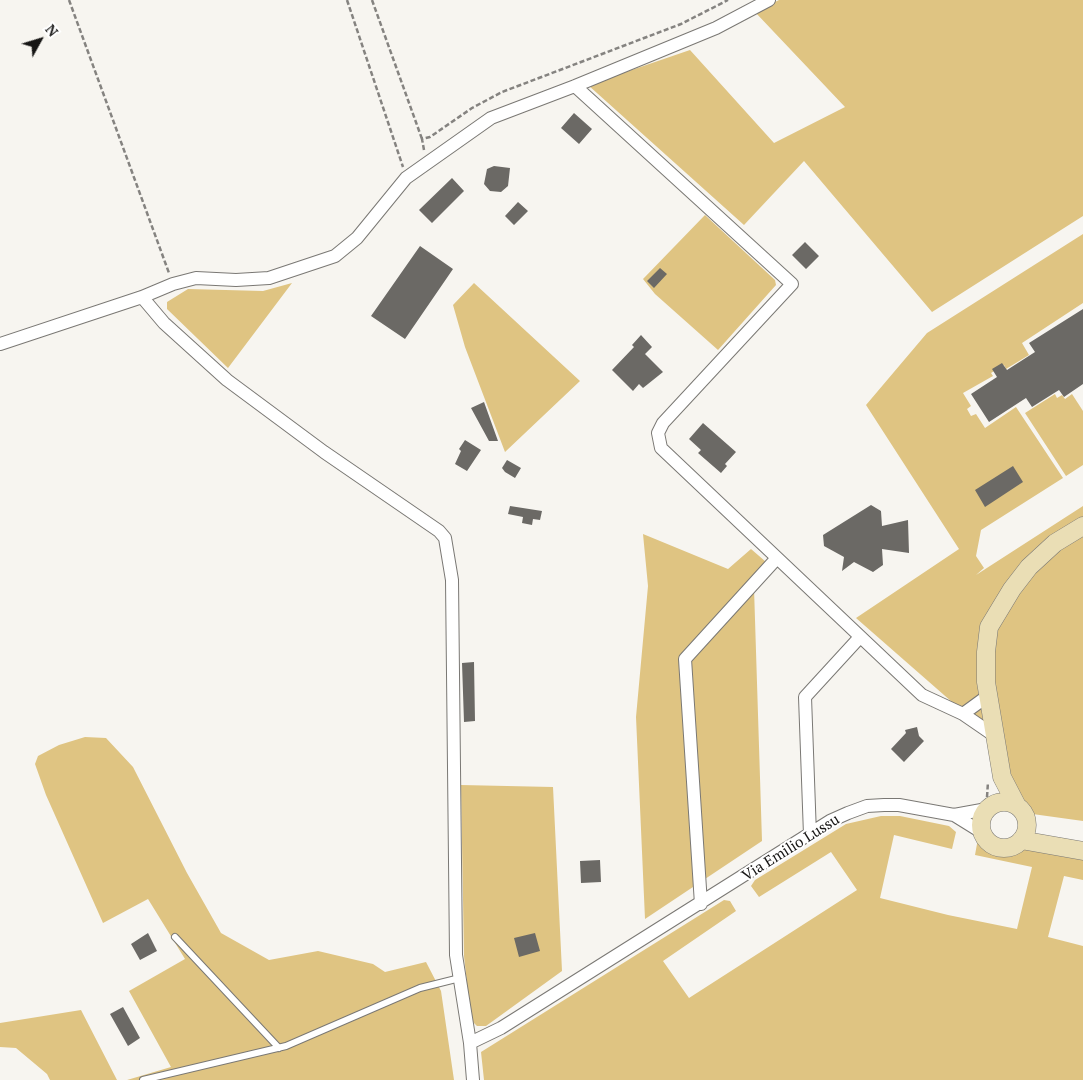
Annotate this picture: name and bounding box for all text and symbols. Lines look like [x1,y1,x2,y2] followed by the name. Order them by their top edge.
[15,15,65,65] north arrow
[41,20,63,40] text: N
[739,811,843,885] street label: Via Emilio Lussu

